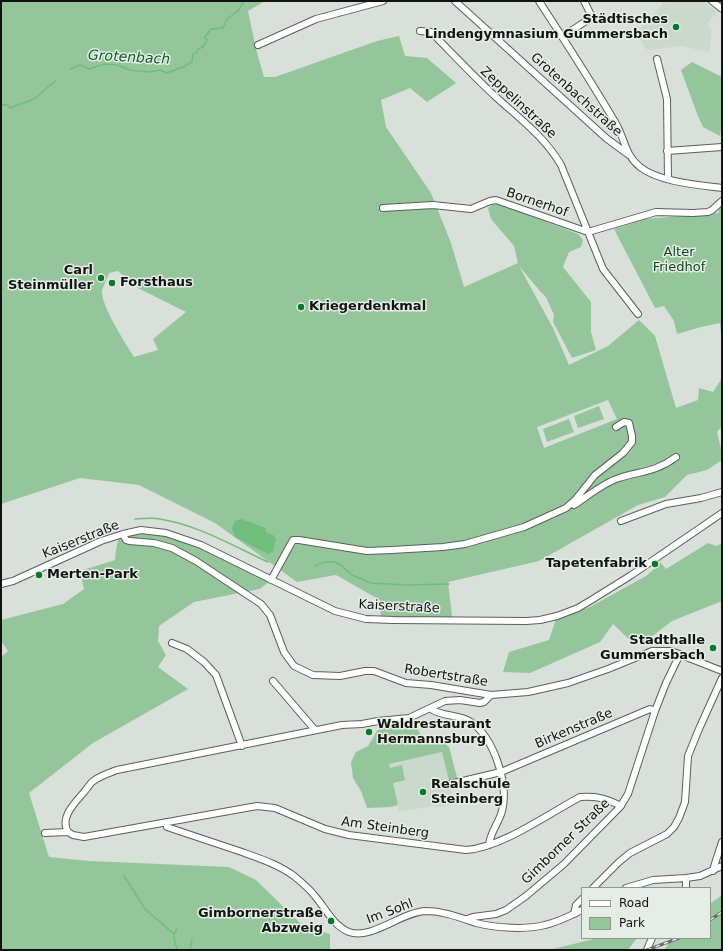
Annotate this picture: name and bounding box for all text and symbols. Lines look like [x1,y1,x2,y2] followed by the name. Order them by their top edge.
[425,12,668,43] place label: Städtisches Lindengymnasium Gummersbach
[671,22,681,32] marker: Städtisches Lindengymnasium Gummersbach
[88,47,170,69] water label: Grotenbach
[527,50,625,140] street label: Grotenbachstraße
[477,64,559,142] street label: Zeppelinstraße
[504,185,570,221] street label: Bornerhof
[653,245,705,276] park label: Alter Friedhof
[8,263,93,294] place label: Carl Steinmüller
[96,273,106,283] marker: Carl Steinmüller
[120,275,193,291] place label: Forsthaus
[107,278,117,288] marker: Forsthaus
[309,299,426,315] place label: Kriegerdenkmal
[296,302,306,312] marker: Kriegerdenkmal
[40,518,122,562] street label: Kaiserstraße
[545,556,647,572] place label: Tapetenfabrik
[650,559,660,569] marker: Tapetenfabrik
[47,567,138,583] place label: Merten-Park
[34,570,44,580] marker: Merten-Park
[358,597,440,617] street label: Kaiserstraße
[600,633,705,664] place label: Stadthalle Gummersbach
[708,643,718,653] marker: Stadthalle Gummersbach
[403,662,489,690] street label: Robertstraße
[533,706,615,752] street label: Birkenstraße
[377,717,491,748] place label: Waldrestaurant Hermannsburg
[364,727,374,737] marker: Waldrestaurant Hermannsburg
[431,777,510,808] place label: Realschule Steinberg
[418,787,428,797] marker: Realschule Steinberg
[519,796,613,888] street label: Gimborner Straße
[340,814,430,842] street label: Am Steinberg
[581,887,711,939] legend
[364,896,416,928] street label: Im Sohl
[619,896,649,910] text: Road
[198,906,323,937] place label: Gimbornerstraße Abzweig
[326,916,336,926] marker: Gimbornerstraße Abzweig
[619,916,645,930] text: Park

